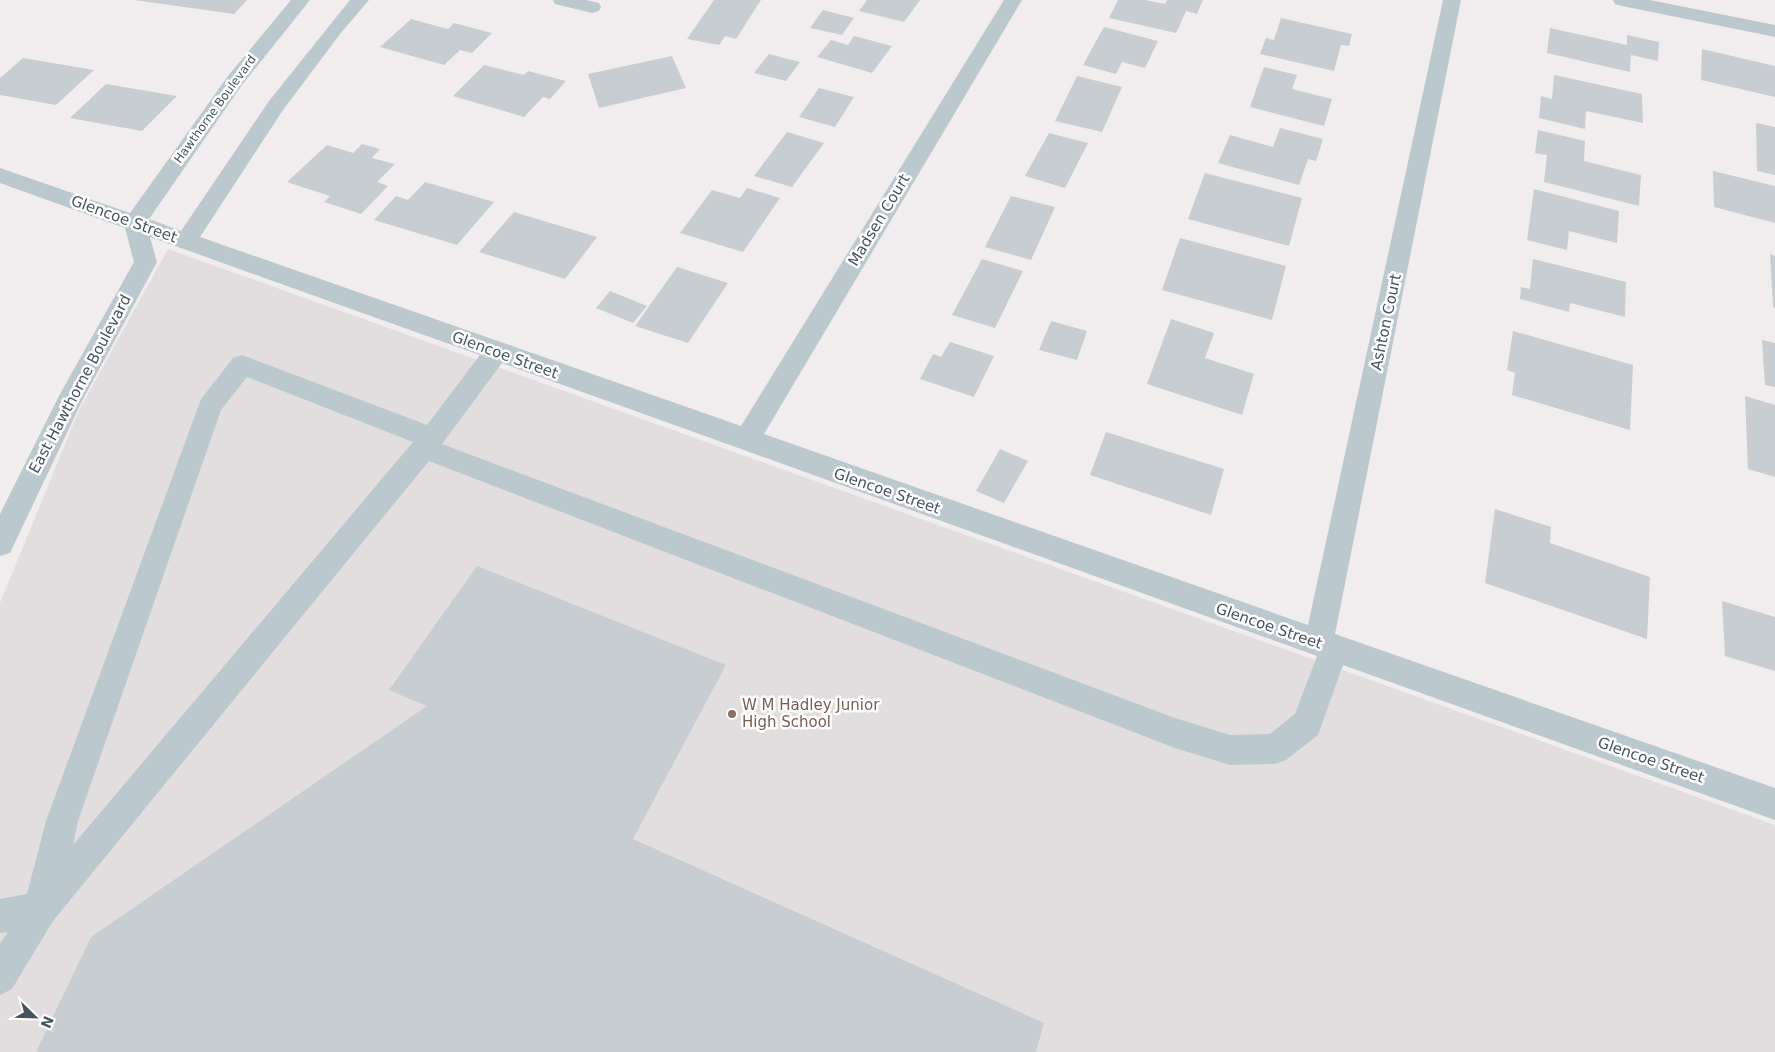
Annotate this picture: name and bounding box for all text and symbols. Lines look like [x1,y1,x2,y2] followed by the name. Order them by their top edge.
[171,52,259,166] street label: Hawthorne Boulevard
[844,171,914,269] street label: Madsen Court
[69,191,180,247] street label: Glencoe Street
[1367,272,1405,372] street label: Ashton Court
[25,292,135,476] street label: East Hawthorne Boulevard
[450,327,561,383] street label: Glencoe Street
[831,464,943,518] street label: Glencoe Street
[1213,599,1325,653] street label: Glencoe Street
[742,696,880,731] place label: W M Hadley Junior High School
[726,708,738,720] marker: W M Hadley Junior High School
[1595,733,1707,787] street label: Glencoe Street
[10,992,60,1042] north arrow
[37,1014,57,1031] text: N

